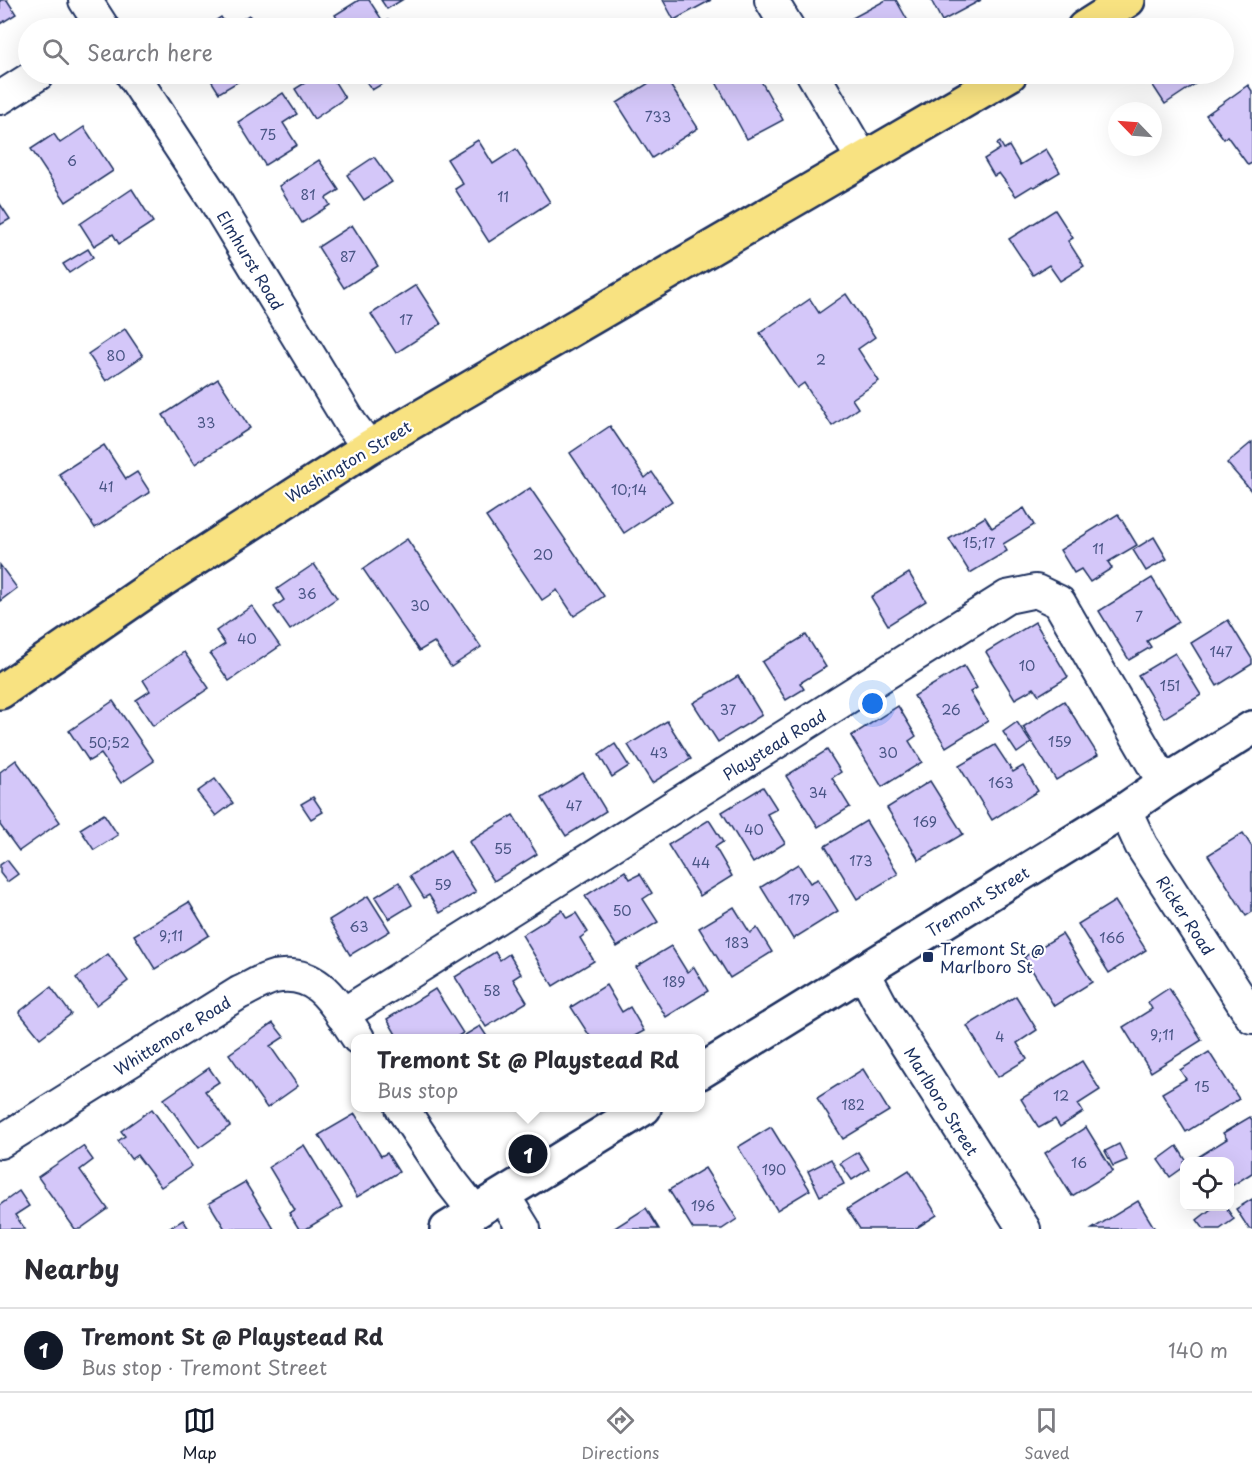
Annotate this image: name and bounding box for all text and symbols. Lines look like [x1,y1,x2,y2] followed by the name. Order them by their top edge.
[18,18,1234,84] search box
[39,35,72,68] icon: search
[87,35,213,68] text: Search here
[1108,102,1162,156] north arrow
[645,106,671,127] house number: 733
[260,124,276,145] house number: 75
[67,150,77,171] house number: 6
[301,184,315,205] house number: 81
[497,186,509,207] house number: 11
[212,206,290,314] street label: Elmhurst Road
[340,246,356,267] house number: 87
[399,309,413,330] house number: 17
[107,345,125,366] house number: 80
[816,349,826,370] house number: 2
[197,412,215,433] house number: 33
[280,414,416,508] street label: Washington Street
[99,476,113,497] house number: 41
[611,479,647,500] house number: 10;14
[962,532,996,553] house number: 15;17
[1092,538,1104,559] house number: 11
[533,544,553,565] house number: 20
[297,583,317,604] house number: 36
[410,595,430,616] house number: 30
[1135,606,1143,627] house number: 7
[237,628,257,649] house number: 40
[1209,641,1233,662] house number: 147
[1019,655,1035,676] house number: 10
[1160,675,1180,696] house number: 151
[858,689,887,718] your location
[720,699,737,720] house number: 37
[941,699,961,720] house number: 26
[718,703,830,785] street label: Playstead Road
[1048,731,1072,752] house number: 159
[88,732,130,753] house number: 50;52
[650,742,668,763] house number: 43
[878,742,898,763] house number: 30
[988,772,1014,793] house number: 163
[809,782,827,803] house number: 34
[566,795,583,816] house number: 47
[913,811,937,832] house number: 169
[744,819,764,840] house number: 40
[494,838,512,859] house number: 55
[849,850,873,871] house number: 173
[692,852,710,873] house number: 44
[921,860,1033,942] street label: Tremont Street
[1151,870,1221,960] street label: Ricker Road
[434,874,452,895] house number: 59
[788,889,810,910] house number: 179
[612,900,632,921] house number: 50
[350,916,368,937] house number: 63
[159,925,183,946] house number: 9;11
[1099,927,1125,948] house number: 166
[725,932,749,953] house number: 183
[940,936,1045,978] place label: Tremont St @ Marlboro St
[921,950,935,964] marker: Tremont St @ Marlboro St
[662,971,686,992] house number: 189
[483,980,501,1001] house number: 58
[109,989,235,1081] street label: Whittemore Road
[1150,1024,1174,1045] house number: 9;11
[995,1026,1005,1047] house number: 4
[351,1034,705,1112] popup
[377,1042,679,1075] text: Tremont St @ Playstead Rd
[899,1042,985,1160] street label: Marlboro Street
[377,1075,458,1105] text: Bus stop
[1194,1076,1210,1097] house number: 15
[1053,1085,1069,1106] house number: 12
[841,1094,865,1115] house number: 182
[508,1132,548,1176] pin: 1
[1071,1152,1087,1173] house number: 16
[1180,1157,1234,1211] map controls
[1180,1157,1234,1211] button: locate
[762,1159,786,1180] house number: 190
[691,1195,715,1216] house number: 196
[24,1249,119,1288] text: Nearby
[81,1319,383,1352] text: Tremont St @ Playstead Rd
[39,1335,48,1365] text: 1
[1168,1335,1228,1365] text: 140 m
[81,1352,327,1382] text: Bus stop · Tremont Street
[182,1404,217,1464] tab: Map
[581,1404,659,1464] tab: Directions
[1024,1404,1070,1464] tab: Saved

